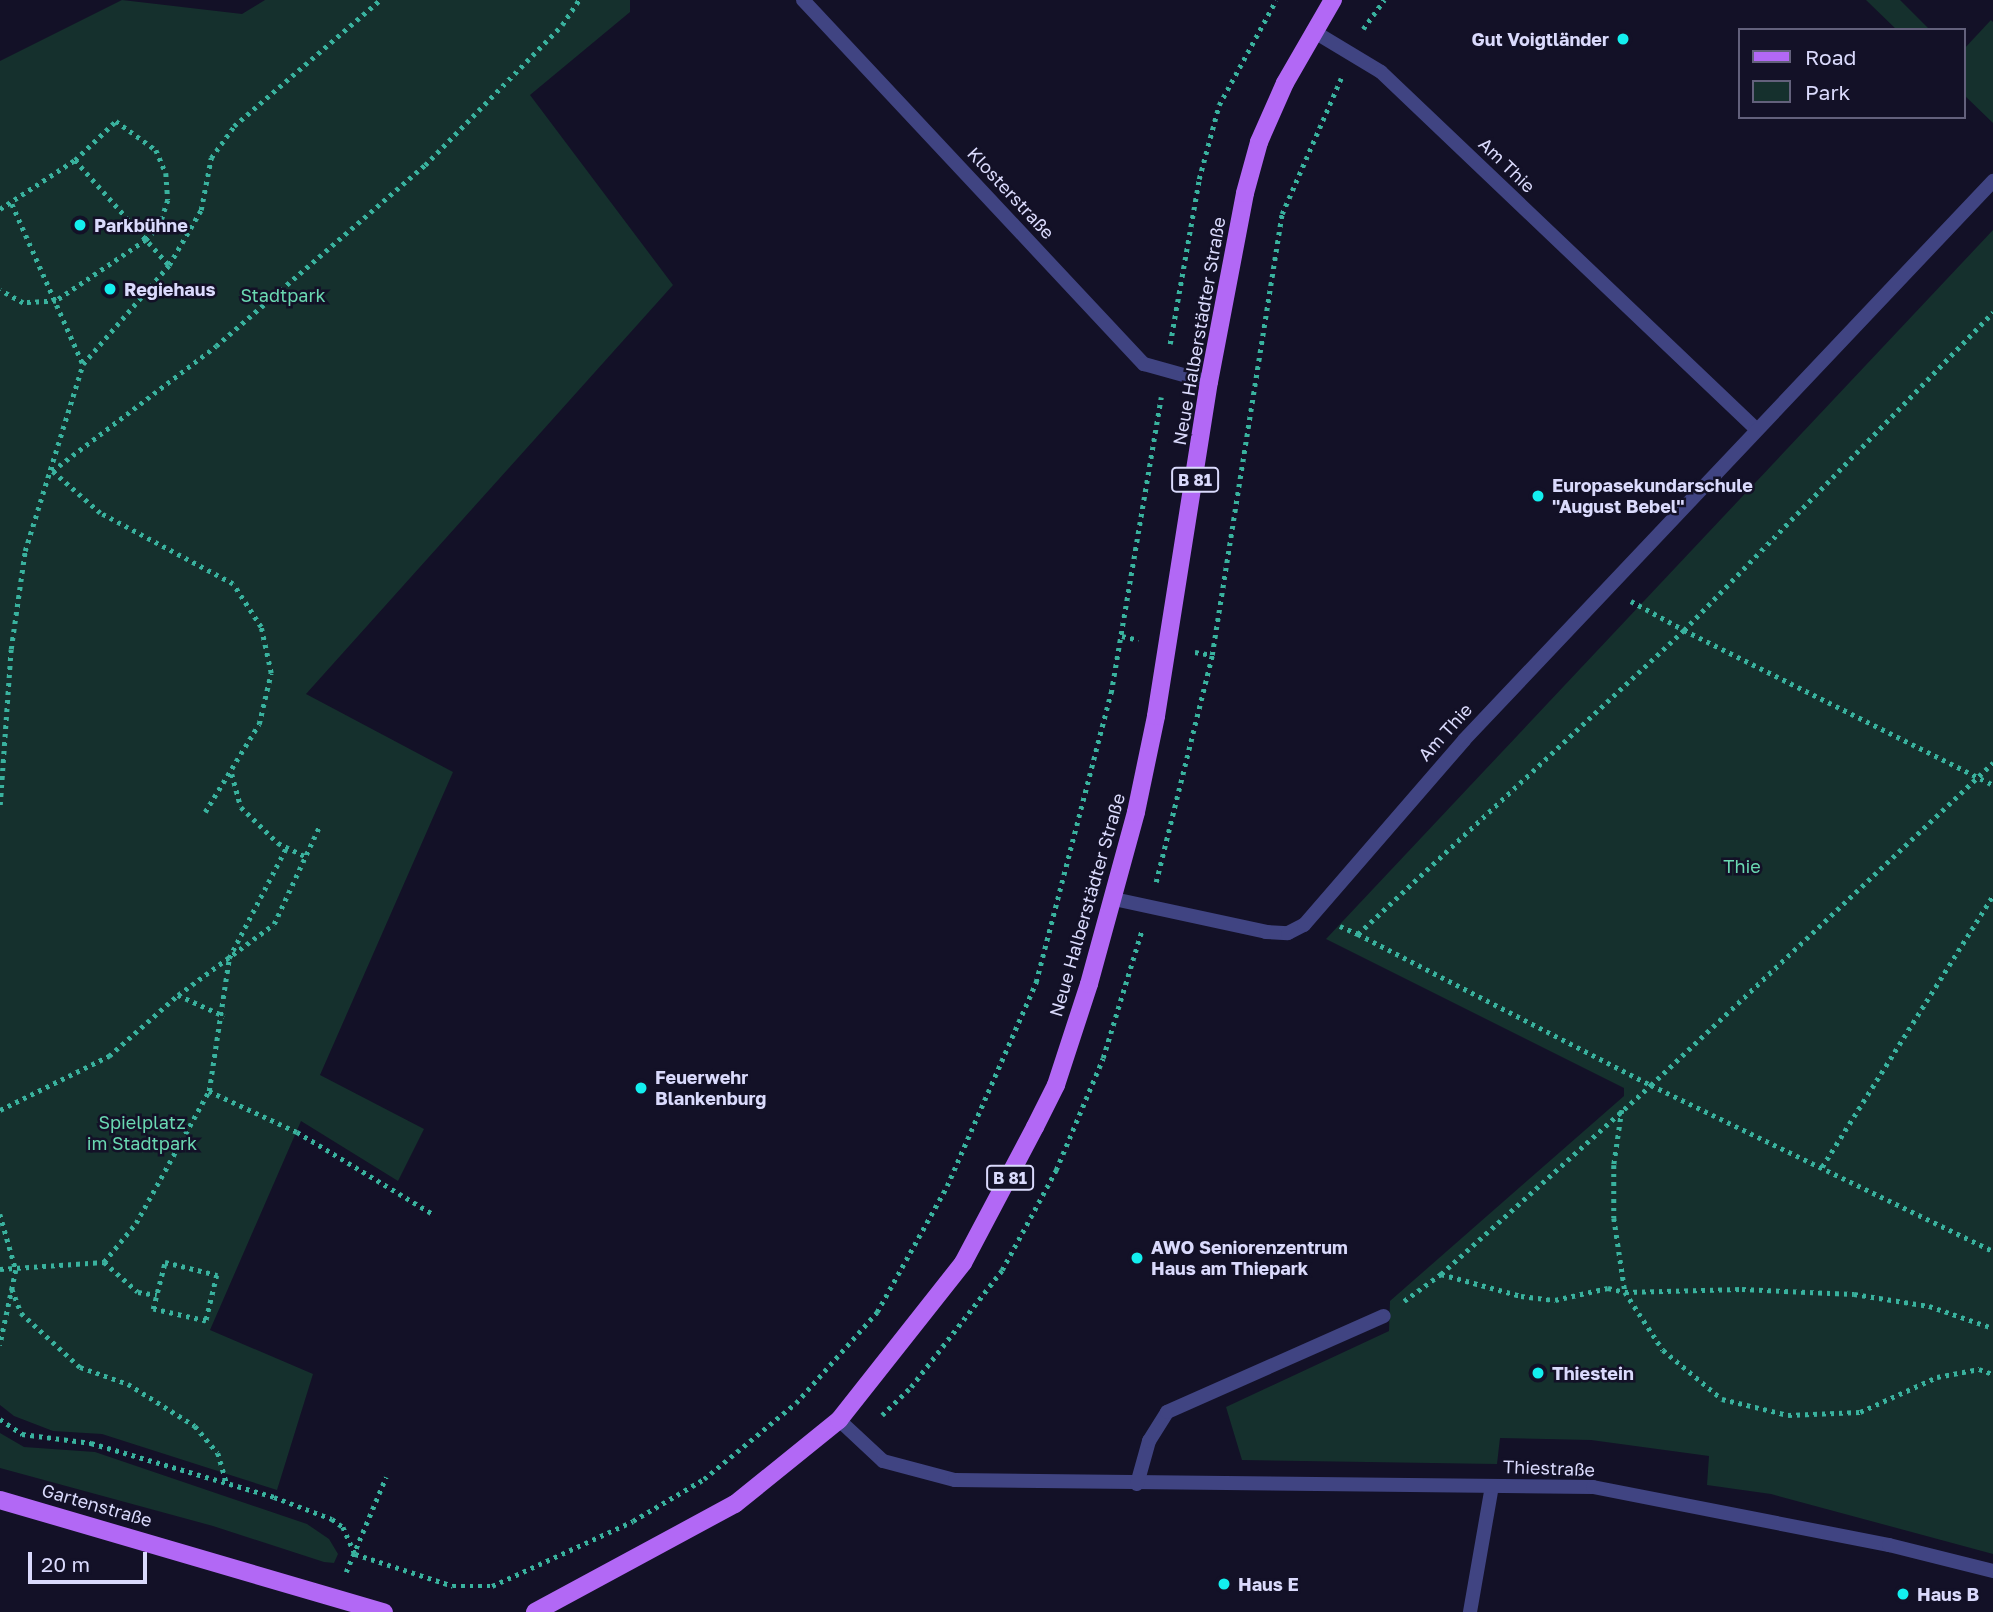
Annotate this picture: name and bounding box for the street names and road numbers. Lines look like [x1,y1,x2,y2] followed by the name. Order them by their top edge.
[1474,133,1540,197] street label: Am Thie
[963,143,1059,243] street label: Klosterstraße
[1168,215,1230,447] street label: Neue Halberstädter Straße
[1170,467,1220,492] road number: B 81
[1414,699,1476,765] street label: Am Thie
[1045,791,1129,1019] street label: Neue Halberstädter Straße
[986,1166,1034,1190] road number: B 81
[1503,1456,1595,1480] street label: Thiestraße
[39,1479,155,1531] street label: Gartenstraße

